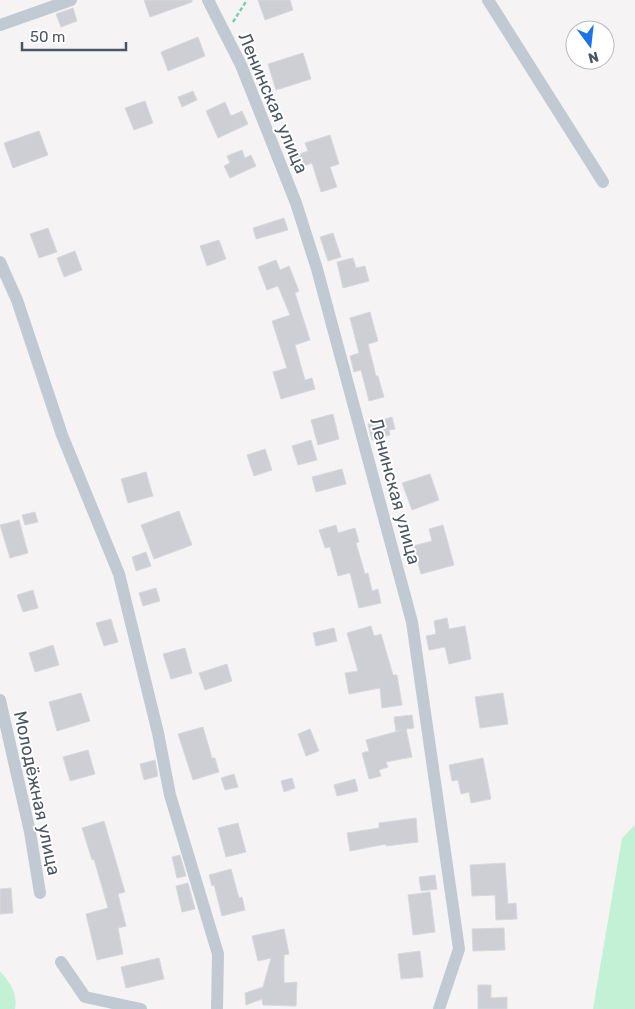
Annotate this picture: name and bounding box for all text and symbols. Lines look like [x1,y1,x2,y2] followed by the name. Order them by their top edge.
[22,20,126,52] scale bar
[565,20,615,70] north arrow
[30,28,65,46] text: 50 m
[233,29,313,177] street label: Ленинская улица
[586,48,600,67] text: N
[365,415,425,567] street label: Ленинская улица
[9,709,65,877] street label: Молодёжная улица

